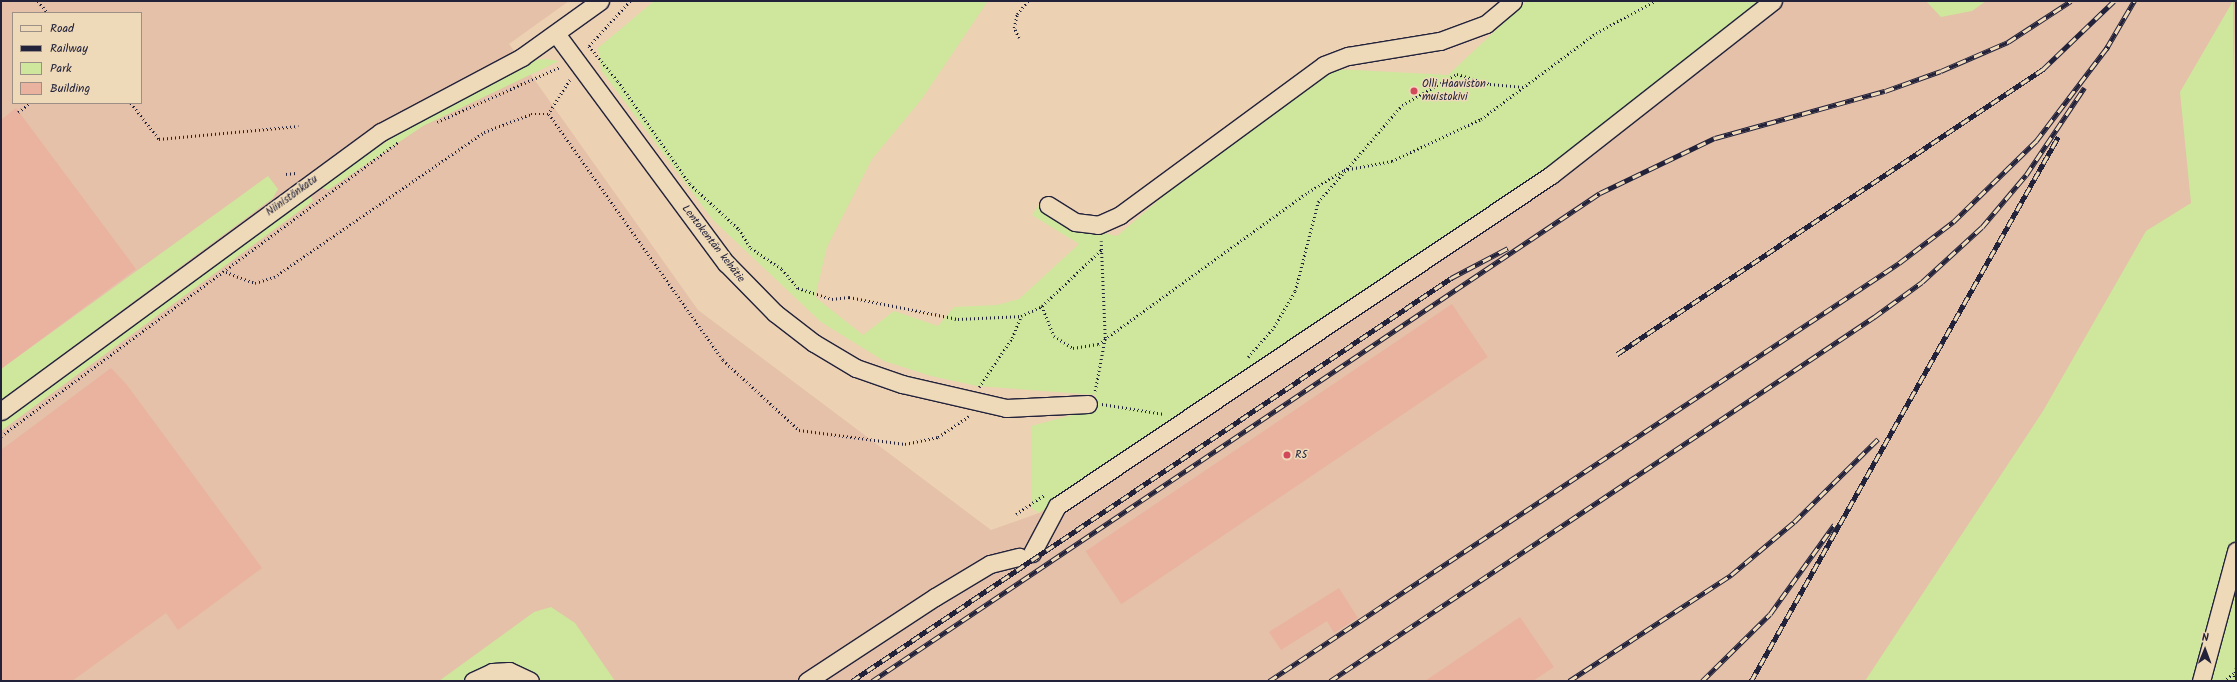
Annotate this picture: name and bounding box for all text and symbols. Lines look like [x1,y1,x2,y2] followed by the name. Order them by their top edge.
[12,12,142,104] legend
[50,19,74,38] text: Road
[50,39,88,58] text: Railway
[50,59,72,78] text: Park
[1422,78,1486,104] place label: Olli Haaviston muistokivi
[50,79,90,98] text: Building
[1409,86,1419,96] marker: Olli Haaviston muistokivi
[264,173,320,219] street label: Niinistönkatu
[679,203,747,285] street label: Lentokentän kehätie
[1295,448,1307,462] place label: R5
[1282,450,1292,460] marker: R5
[2202,629,2209,647] text: N
[2185,630,2225,670] north arrow

